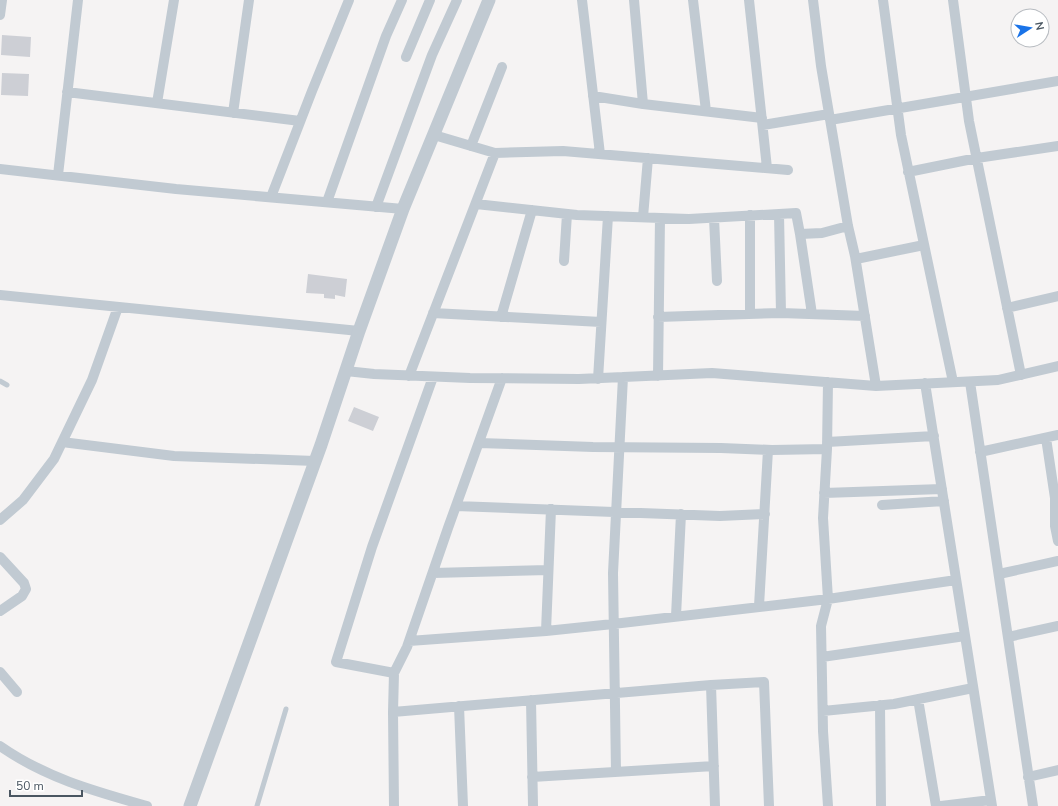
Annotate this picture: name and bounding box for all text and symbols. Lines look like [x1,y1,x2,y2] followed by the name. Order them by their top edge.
[1010,8,1050,48] north arrow
[1031,20,1047,32] text: N
[10,772,82,798] scale bar
[16,778,44,794] text: 50 m

